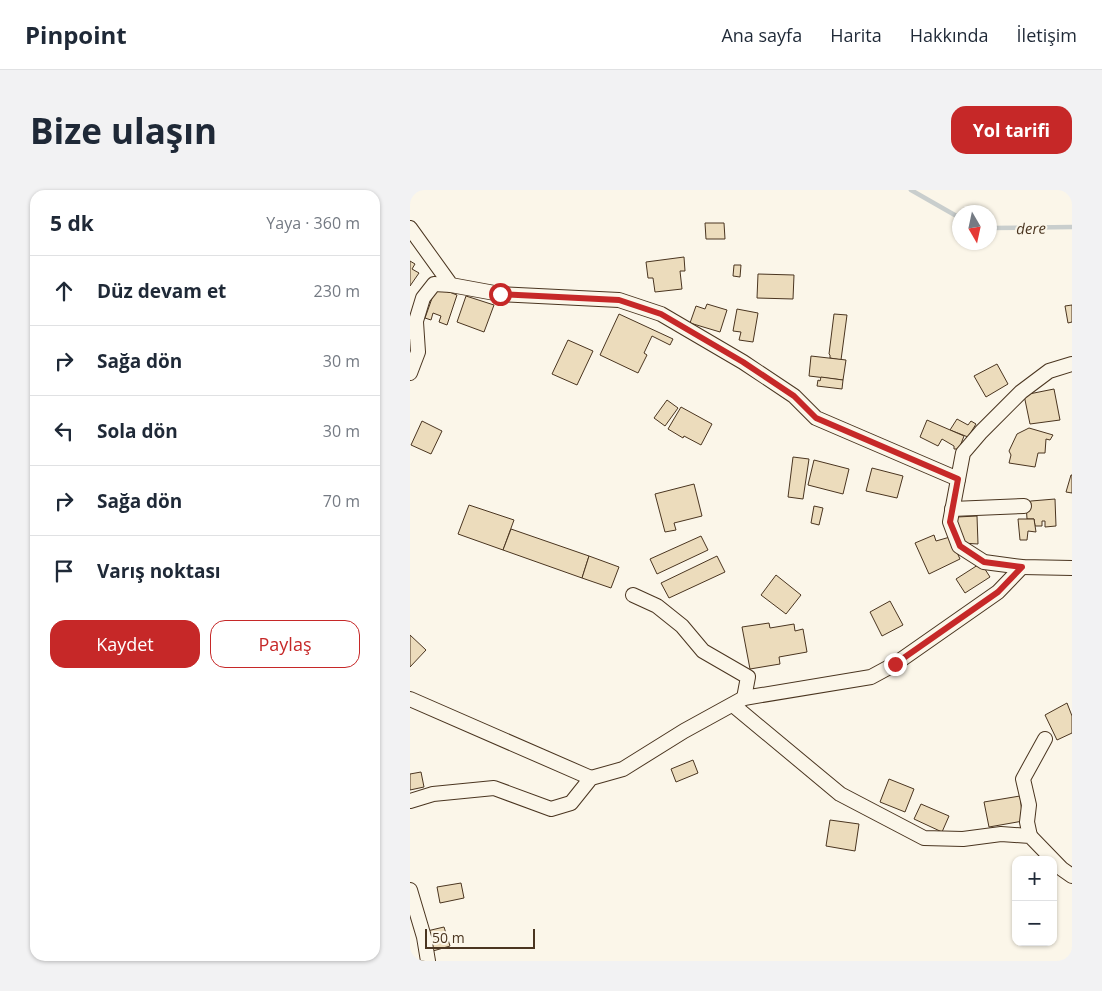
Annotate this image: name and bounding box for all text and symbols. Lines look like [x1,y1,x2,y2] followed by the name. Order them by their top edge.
[25,18,127,51] text: Pinpoint
[721,23,802,47] text: Ana sayfa
[830,23,882,47] text: Harita
[910,23,989,47] text: Hakkında
[1017,23,1077,47] text: İletişim
[951,106,1072,154] button: Yol tarifi
[30,107,217,154] text: Bize ulaşın
[952,205,997,250] north arrow
[50,209,94,237] text: 5 dk
[266,212,360,234] text: Yaya · 360 m
[1016,218,1046,238] water label: dere
[50,277,78,305] icon: ahead
[97,278,226,304] text: Düz devam et
[314,280,360,302] text: 230 m
[489,283,512,306] route start
[50,347,78,375] icon: right
[97,348,182,374] text: Sağa dön
[323,350,360,372] text: 30 m
[50,417,78,445] icon: left
[97,418,178,444] text: Sola dön
[323,420,360,442] text: 30 m
[50,487,78,515] icon: right
[97,488,182,514] text: Sağa dön
[323,490,360,512] text: 70 m
[50,557,78,585] icon: arrive
[97,558,221,584] text: Varış noktası
[50,620,200,668] button: Kaydet
[210,620,360,668] button: Paylaş
[884,653,907,676] route end
[1012,856,1057,946] map controls
[1012,856,1057,901] button: +
[1012,901,1057,946] button: −
[425,926,535,949] scale bar
[432,928,465,947] text: 50 m

